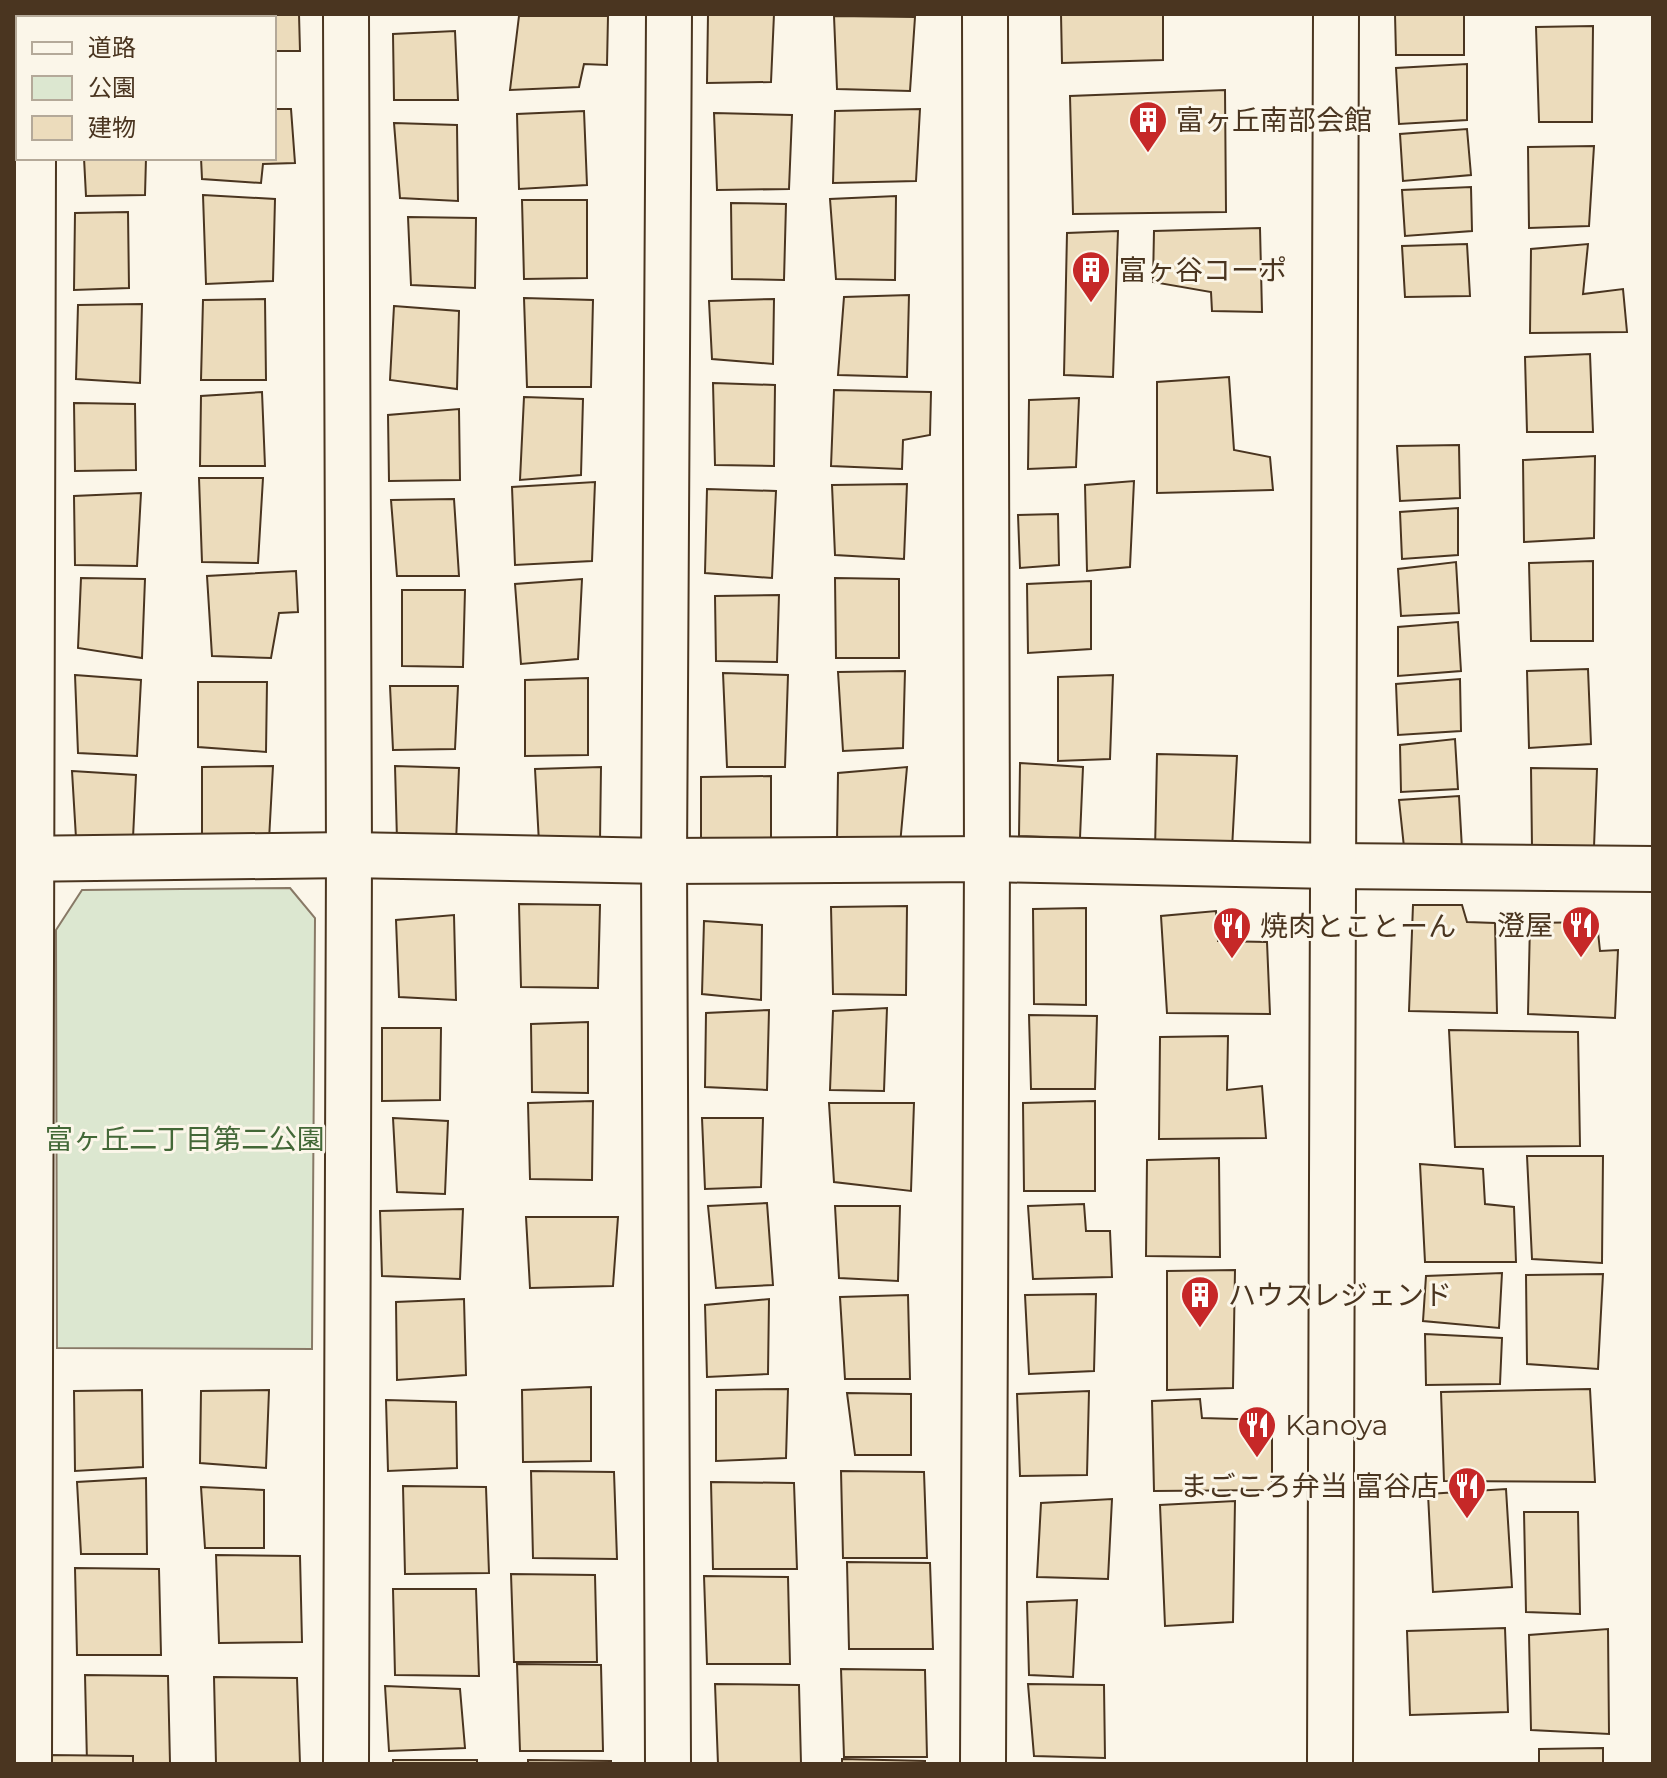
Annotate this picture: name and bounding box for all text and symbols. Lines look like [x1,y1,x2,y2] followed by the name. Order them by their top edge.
[16,16,276,160] legend
[88,33,136,62] text: 道路
[88,73,136,102] text: 公園
[1127,99,1169,154] building icon: 富ヶ丘南部会館
[1176,103,1372,137] place label: 富ヶ丘南部会館
[88,113,136,142] text: 建物
[1070,249,1112,304] building icon: 富ヶ谷コーポ
[1119,253,1287,287] place label: 富ヶ谷コーポ
[1560,904,1602,959] restaurant icon: 澄屋
[1211,905,1253,960] restaurant icon: 焼肉とことーん
[1497,908,1553,942] place label: 澄屋
[1260,909,1456,943] place label: 焼肉とことーん
[45,1122,325,1156] park label: 富ヶ丘二丁目第二公園
[1179,1274,1221,1329] building icon: ハウスレジェンド
[1228,1278,1452,1312] place label: ハウスレジェンド
[1236,1404,1278,1459] restaurant icon: Kanoya
[1285,1408,1388,1442] place label: Kanoya
[1446,1465,1488,1520] restaurant icon: まごころ弁当 富谷店
[1180,1469,1439,1503] place label: まごころ弁当 富谷店

